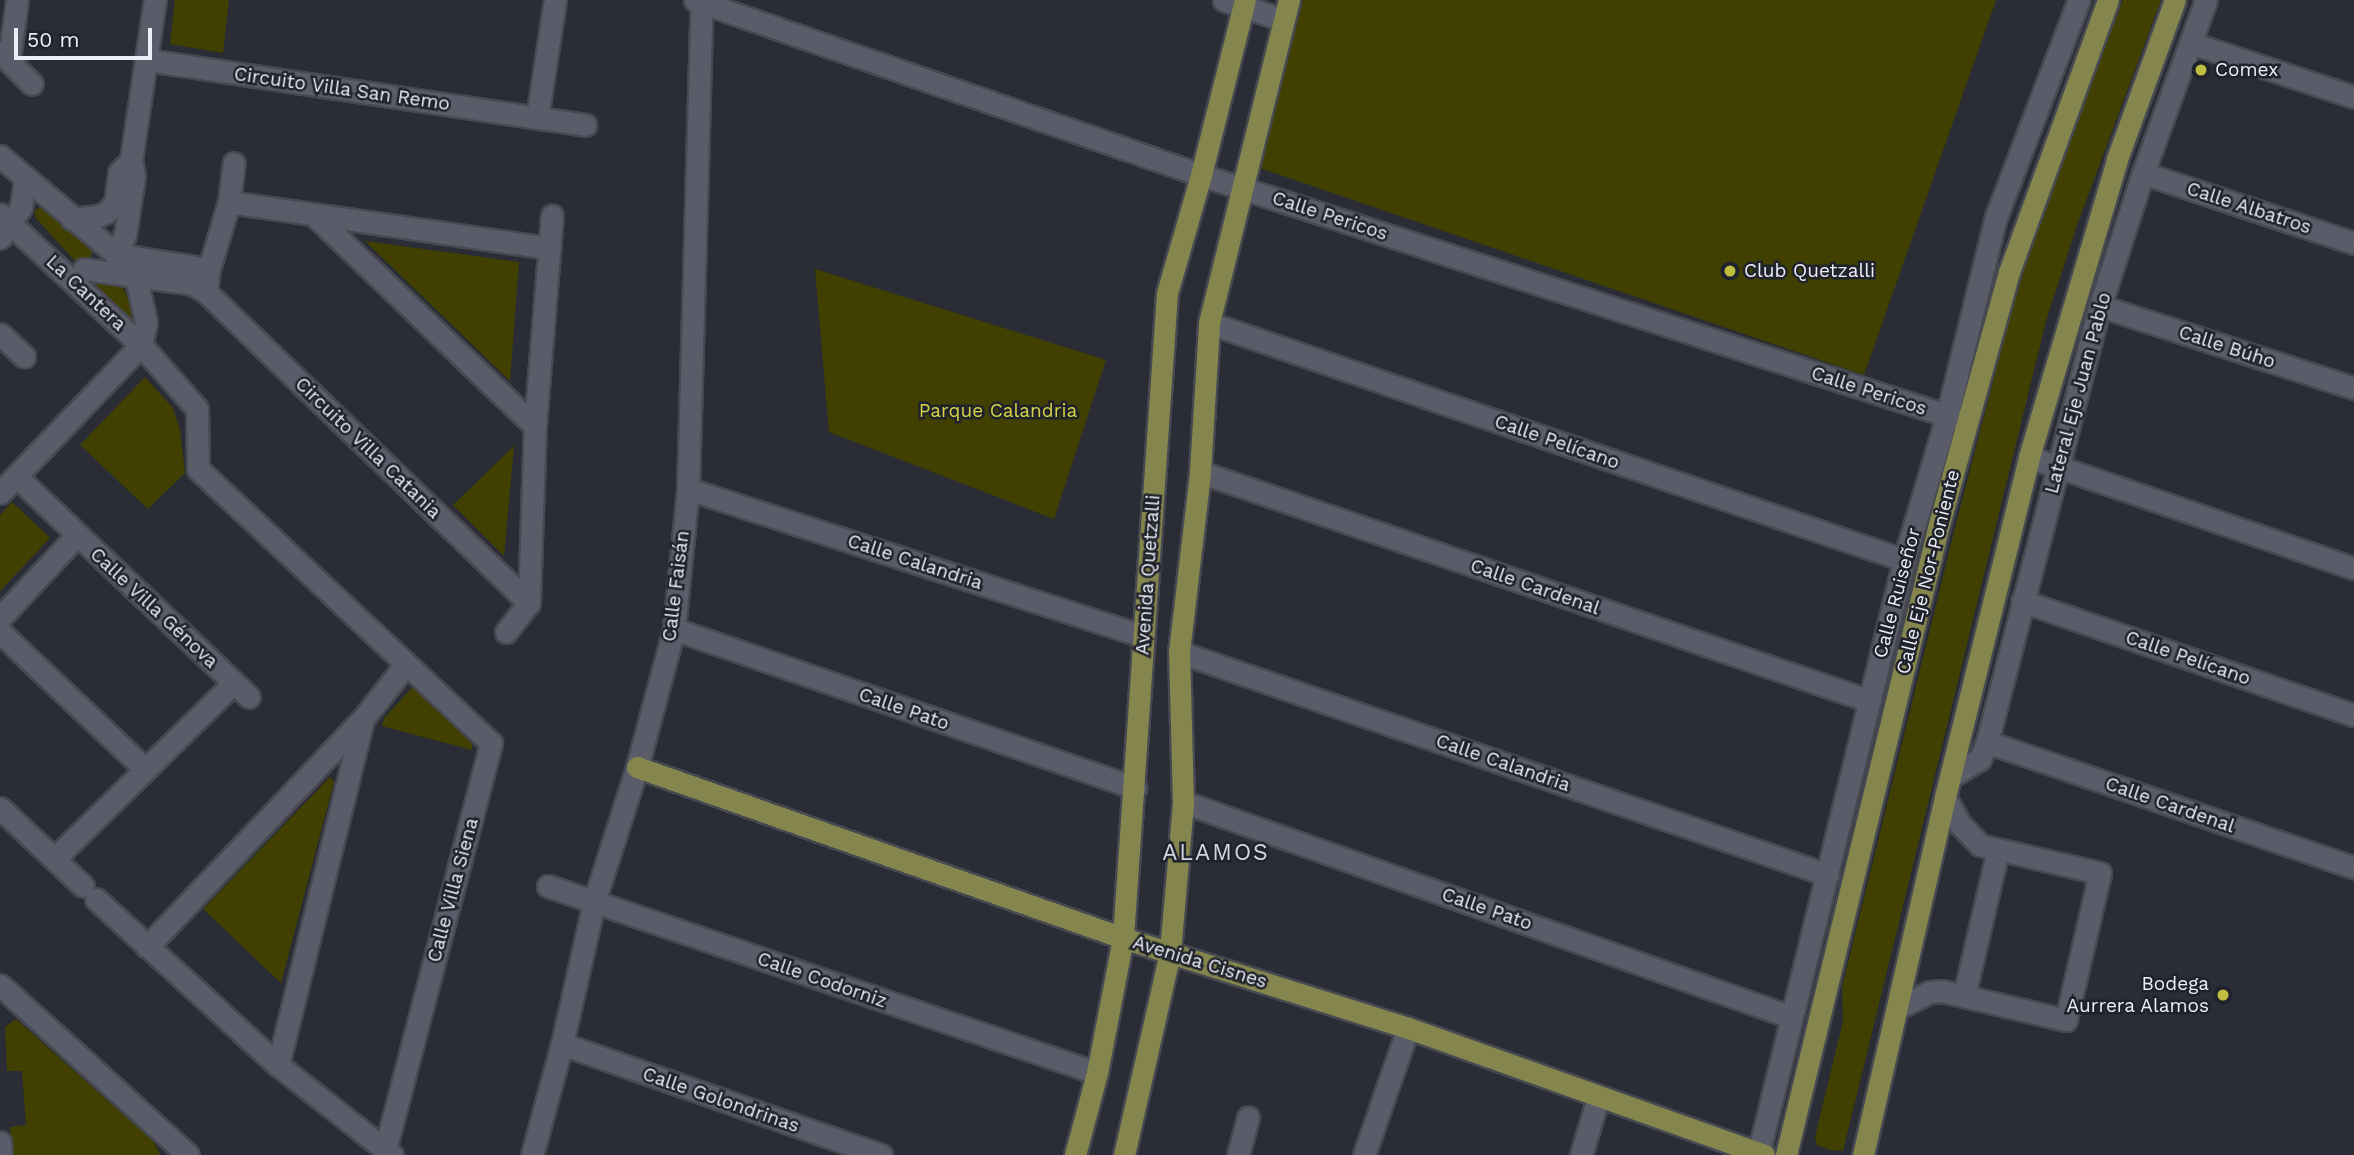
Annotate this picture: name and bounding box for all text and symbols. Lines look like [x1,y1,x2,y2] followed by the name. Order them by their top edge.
[18,14,156,58] scale bar
[27,27,79,52] text: 50 m
[2215,59,2278,81] place label: Comex
[232,62,452,116] street label: Circuito Villa San Remo
[2193,62,2209,78] marker: Comex
[2184,177,2314,239] street label: Calle Albatros
[1269,187,1391,245] street label: Calle Pericos
[41,250,131,336] street label: La Cantera
[1744,260,1875,282] place label: Club Quetzalli
[1722,263,1738,279] marker: Club Quetzalli
[2040,289,2116,497] street label: Lateral Eje Juan Pablo
[2176,321,2278,373] street label: Calle Búho
[1808,362,1930,420] street label: Calle Pericos
[290,372,446,524] street label: Circuito Villa Catania
[919,400,1077,422] park label: Parque Calandria
[1492,410,1622,474] street label: Calle Pelícano
[1892,467,1964,677] street label: Calle Eje Nor-Poniente
[1131,494,1165,656] street label: Avenida Quetzalli
[1869,525,1925,661] street label: Calle Ruiseñor
[658,529,694,643] street label: Calle Faisán
[845,529,985,595] street label: Calle Calandria
[85,543,223,673] street label: Calle Villa Génova
[1467,554,1603,620] street label: Calle Cardenal
[2123,626,2253,690] street label: Calle Pelícano
[856,683,952,735] street label: Calle Pato
[1433,729,1573,797] street label: Calle Calandria
[2102,772,2238,838] street label: Calle Cardenal
[423,815,483,965] street label: Calle Villa Siena
[1163,839,1269,867] district label: ALAMOS
[1439,883,1535,935] street label: Calle Pato
[1130,931,1270,993] street label: Avenida Cisnes
[754,947,890,1013] street label: Calle Codorniz
[2065,973,2209,1017] place label: Bodega Aurrera Alamos
[2215,987,2231,1003] marker: Bodega Aurrera Alamos
[640,1062,802,1138] street label: Calle Golondrinas

